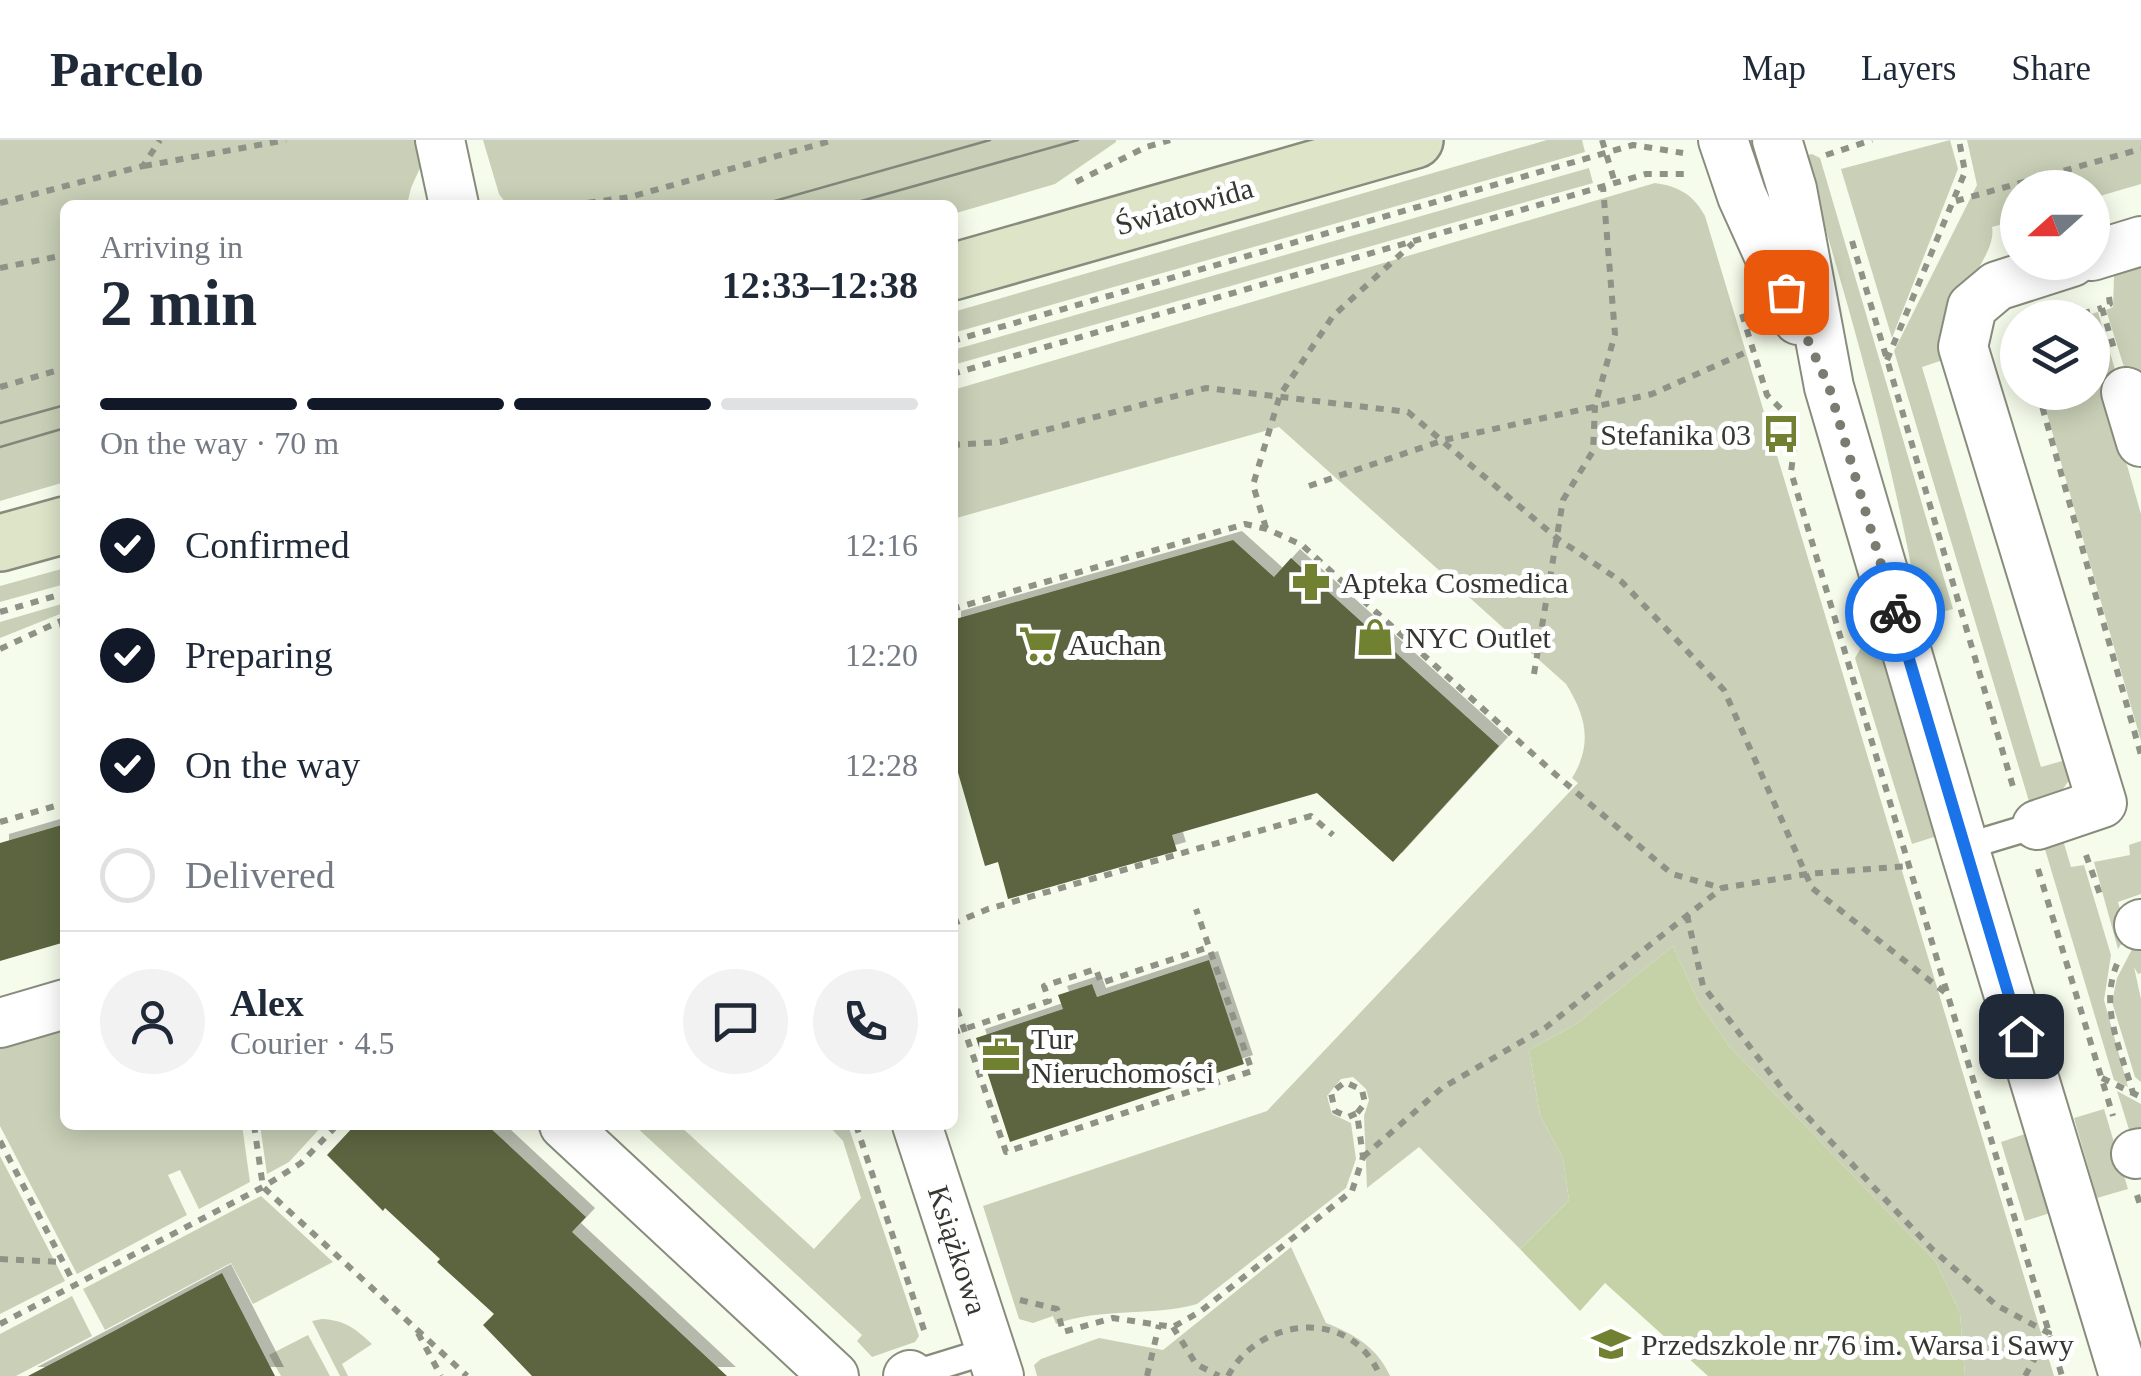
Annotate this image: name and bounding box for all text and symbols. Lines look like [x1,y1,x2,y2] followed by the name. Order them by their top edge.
[50,43,204,96] text: Parcelo
[1742,49,1806,88] text: Map
[1861,49,1956,88] text: Layers
[2011,49,2091,88] text: Share
[2000,170,2110,280] north arrow
[2000,170,2110,410] map controls
[1111,171,1257,241] street label: Światowida
[100,229,243,265] text: Arriving in
[1744,250,1829,335] pin
[722,264,918,306] text: 12:33–12:38
[1759,265,1814,320] icon: bag
[100,267,257,339] text: 2 min
[2000,300,2110,410] button: layers
[1760,413,1802,455] bus stop icon: Stefanika 03
[1600,418,1751,451] place label: Stefanika 03
[100,425,339,461] text: On the way · 70 m
[100,518,155,573] icon: check
[185,524,350,566] text: Confirmed
[845,527,918,563] text: 12:16
[1290,561,1332,603] pharmacy icon: Apteka Cosmedica
[1845,562,1945,662] courier
[1341,566,1568,599] place label: Apteka Cosmedica
[1868,585,1923,640] icon: bike
[1354,616,1396,658] shop icon: NYC Outlet
[1405,621,1551,654] place label: NYC Outlet
[1017,623,1059,665] supermarket icon: Auchan
[100,628,155,683] icon: check
[1068,628,1161,661] place label: Auchan
[185,634,333,676] text: Preparing
[845,637,918,673] text: 12:20
[100,738,155,793] icon: check
[185,744,360,786] text: On the way
[845,747,918,783] text: 12:28
[185,854,335,896] text: Delivered
[100,969,205,1074] button: person
[683,969,788,1074] button: chat
[813,969,918,1074] button: phone
[230,982,304,1024] text: Alex
[1979,994,2064,1079] pin
[1994,1009,2049,1064] icon: home
[1031,1022,1214,1089] place label: Tur Nieruchomości
[230,1025,394,1061] text: Courier · 4.5
[980,1034,1022,1076] office icon: Tur Nieruchomości
[922,1182,994,1318] street label: Książkowa
[1590,1323,1632,1365] school or university icon: Przedszkole nr 76 im. Warsa i Sawy
[1641,1328,2074,1361] place label: Przedszkole nr 76 im. Warsa i Sawy

